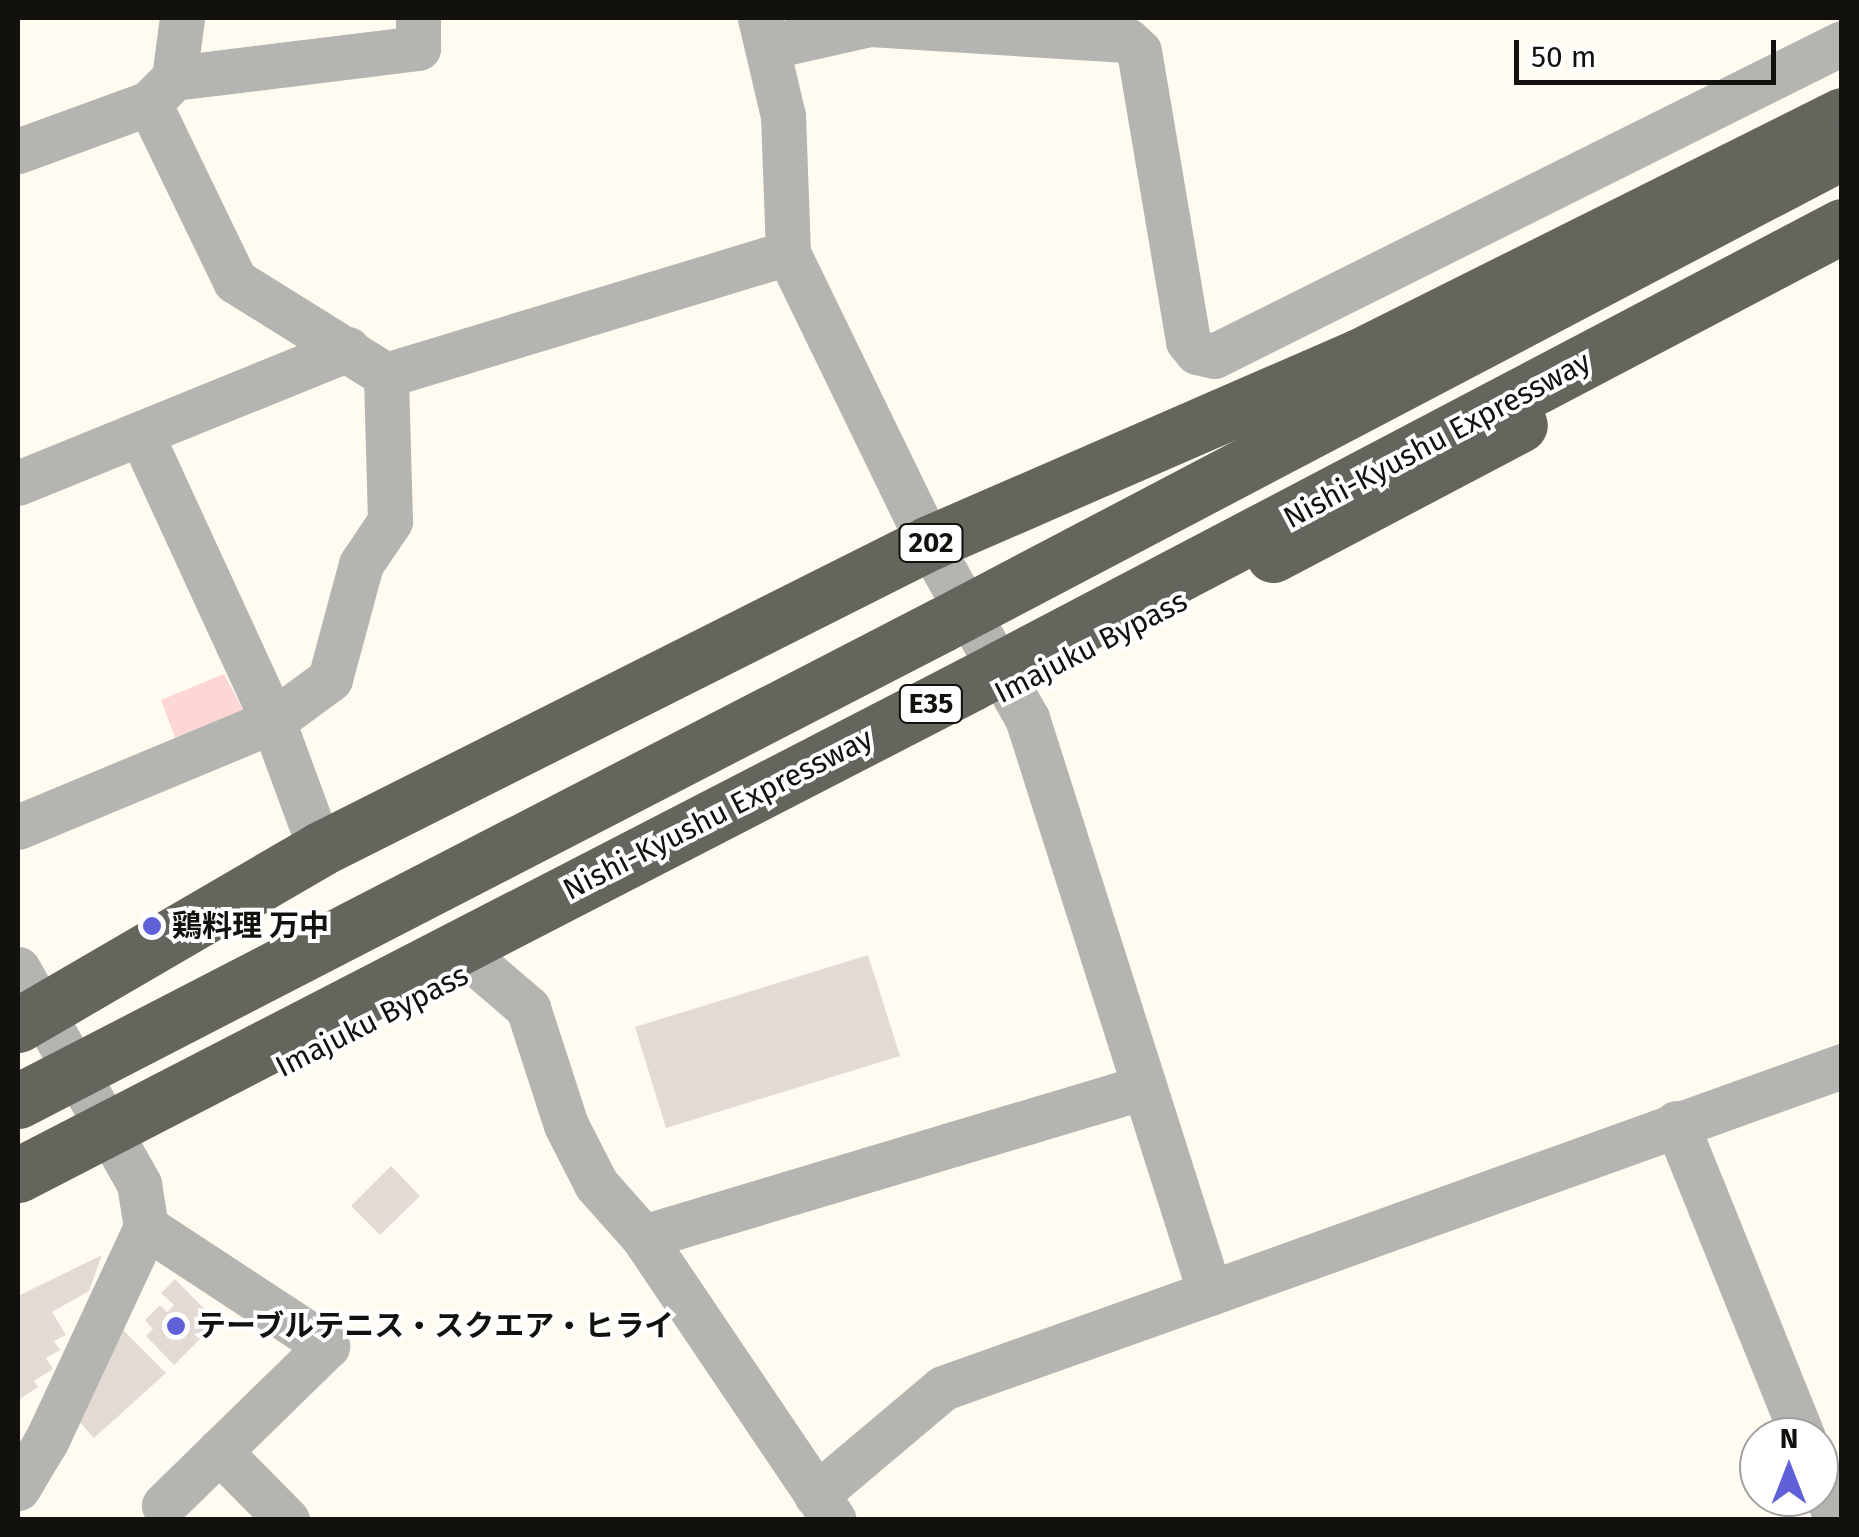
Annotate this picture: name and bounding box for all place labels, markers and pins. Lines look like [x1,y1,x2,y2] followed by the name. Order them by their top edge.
[172,908,329,944] place label: 鶏料理 万中
[141,915,163,937] marker: 鶏料理 万中
[196,1308,676,1344] place label: テーブルテニス・スクエア・ヒライ
[165,1315,187,1337] marker: テーブルテニス・スクエア・ヒライ

